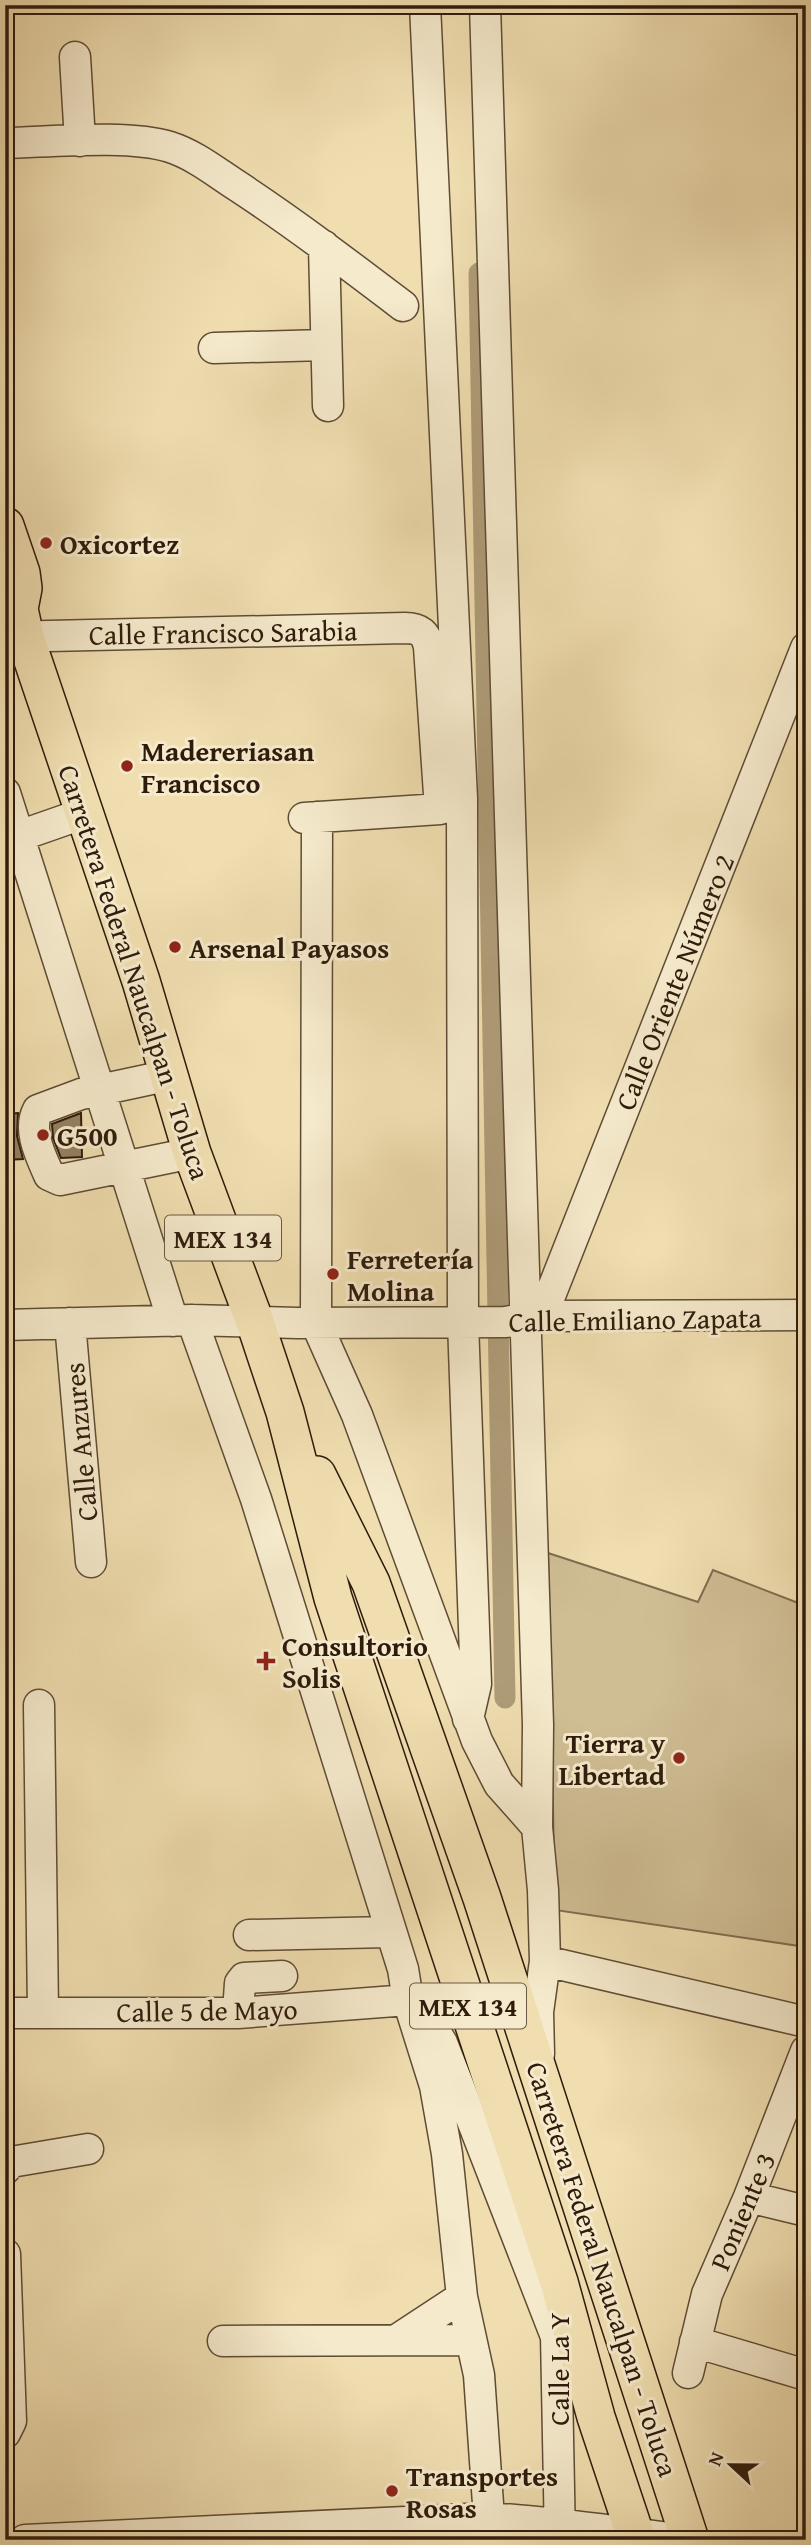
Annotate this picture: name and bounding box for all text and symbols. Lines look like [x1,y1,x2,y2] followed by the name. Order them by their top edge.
[60,523,179,564] place label: Oxicortez
[38,535,54,551] marker: Oxicortez
[88,609,358,655] street label: Calle Francisco Sarabia
[141,730,315,803] place label: Madereriasan Francisco
[119,758,135,774] marker: Madereriasan Francisco
[48,759,222,1185] street label: Carretera Federal Naucalpan - Toluca
[604,848,744,1116] street label: Calle Oriente Número 2
[189,927,389,968] place label: Arsenal Payasos
[167,939,183,955] marker: Arsenal Payasos
[57,1115,118,1156] place label: G500
[35,1127,51,1143] marker: G500
[165,1216,281,1260] road number: MEX 134
[347,1238,474,1311] place label: Ferretería Molina
[325,1266,341,1282] marker: Ferretería Molina
[508,1296,763,1342] street label: Calle Emiliano Zapata
[53,1361,107,1523] street label: Calle Anzures
[282,1625,428,1698] place label: Consultorio Solis
[256,1651,276,1671] marker: Consultorio Solis
[559,1722,666,1795] place label: Tierra y Libertad
[671,1750,687,1766] marker: Tierra y Libertad
[410,1983,526,2028] road number: MEX 134
[116,1988,298,2032] street label: Calle 5 de Mayo
[516,2056,690,2482] street label: Carretera Federal Naucalpan - Toluca
[699,2146,785,2276] street label: Poniente 3
[538,2312,579,2426] street label: Calle La Y
[696,2430,766,2500] north arrow
[700,2447,731,2470] text: N
[406,2455,558,2528] place label: Transportes Rosas
[384,2483,400,2499] marker: Transportes Rosas

